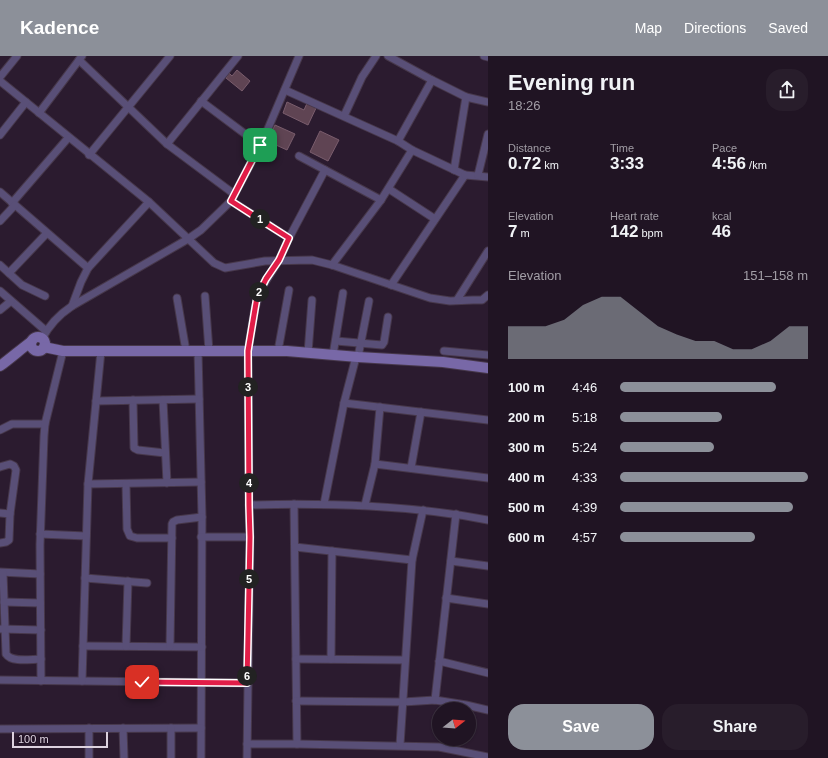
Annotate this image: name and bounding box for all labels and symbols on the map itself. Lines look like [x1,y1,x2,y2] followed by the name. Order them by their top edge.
[243,128,277,162] pin
[250,209,270,229] pin: 1
[249,282,269,302] pin: 2
[238,377,258,397] pin: 3
[239,473,259,493] pin: 4
[239,569,259,589] pin: 5
[125,665,159,699] pin
[237,666,257,686] pin: 6
[432,702,476,746] north arrow
[12,730,108,749] scale bar

